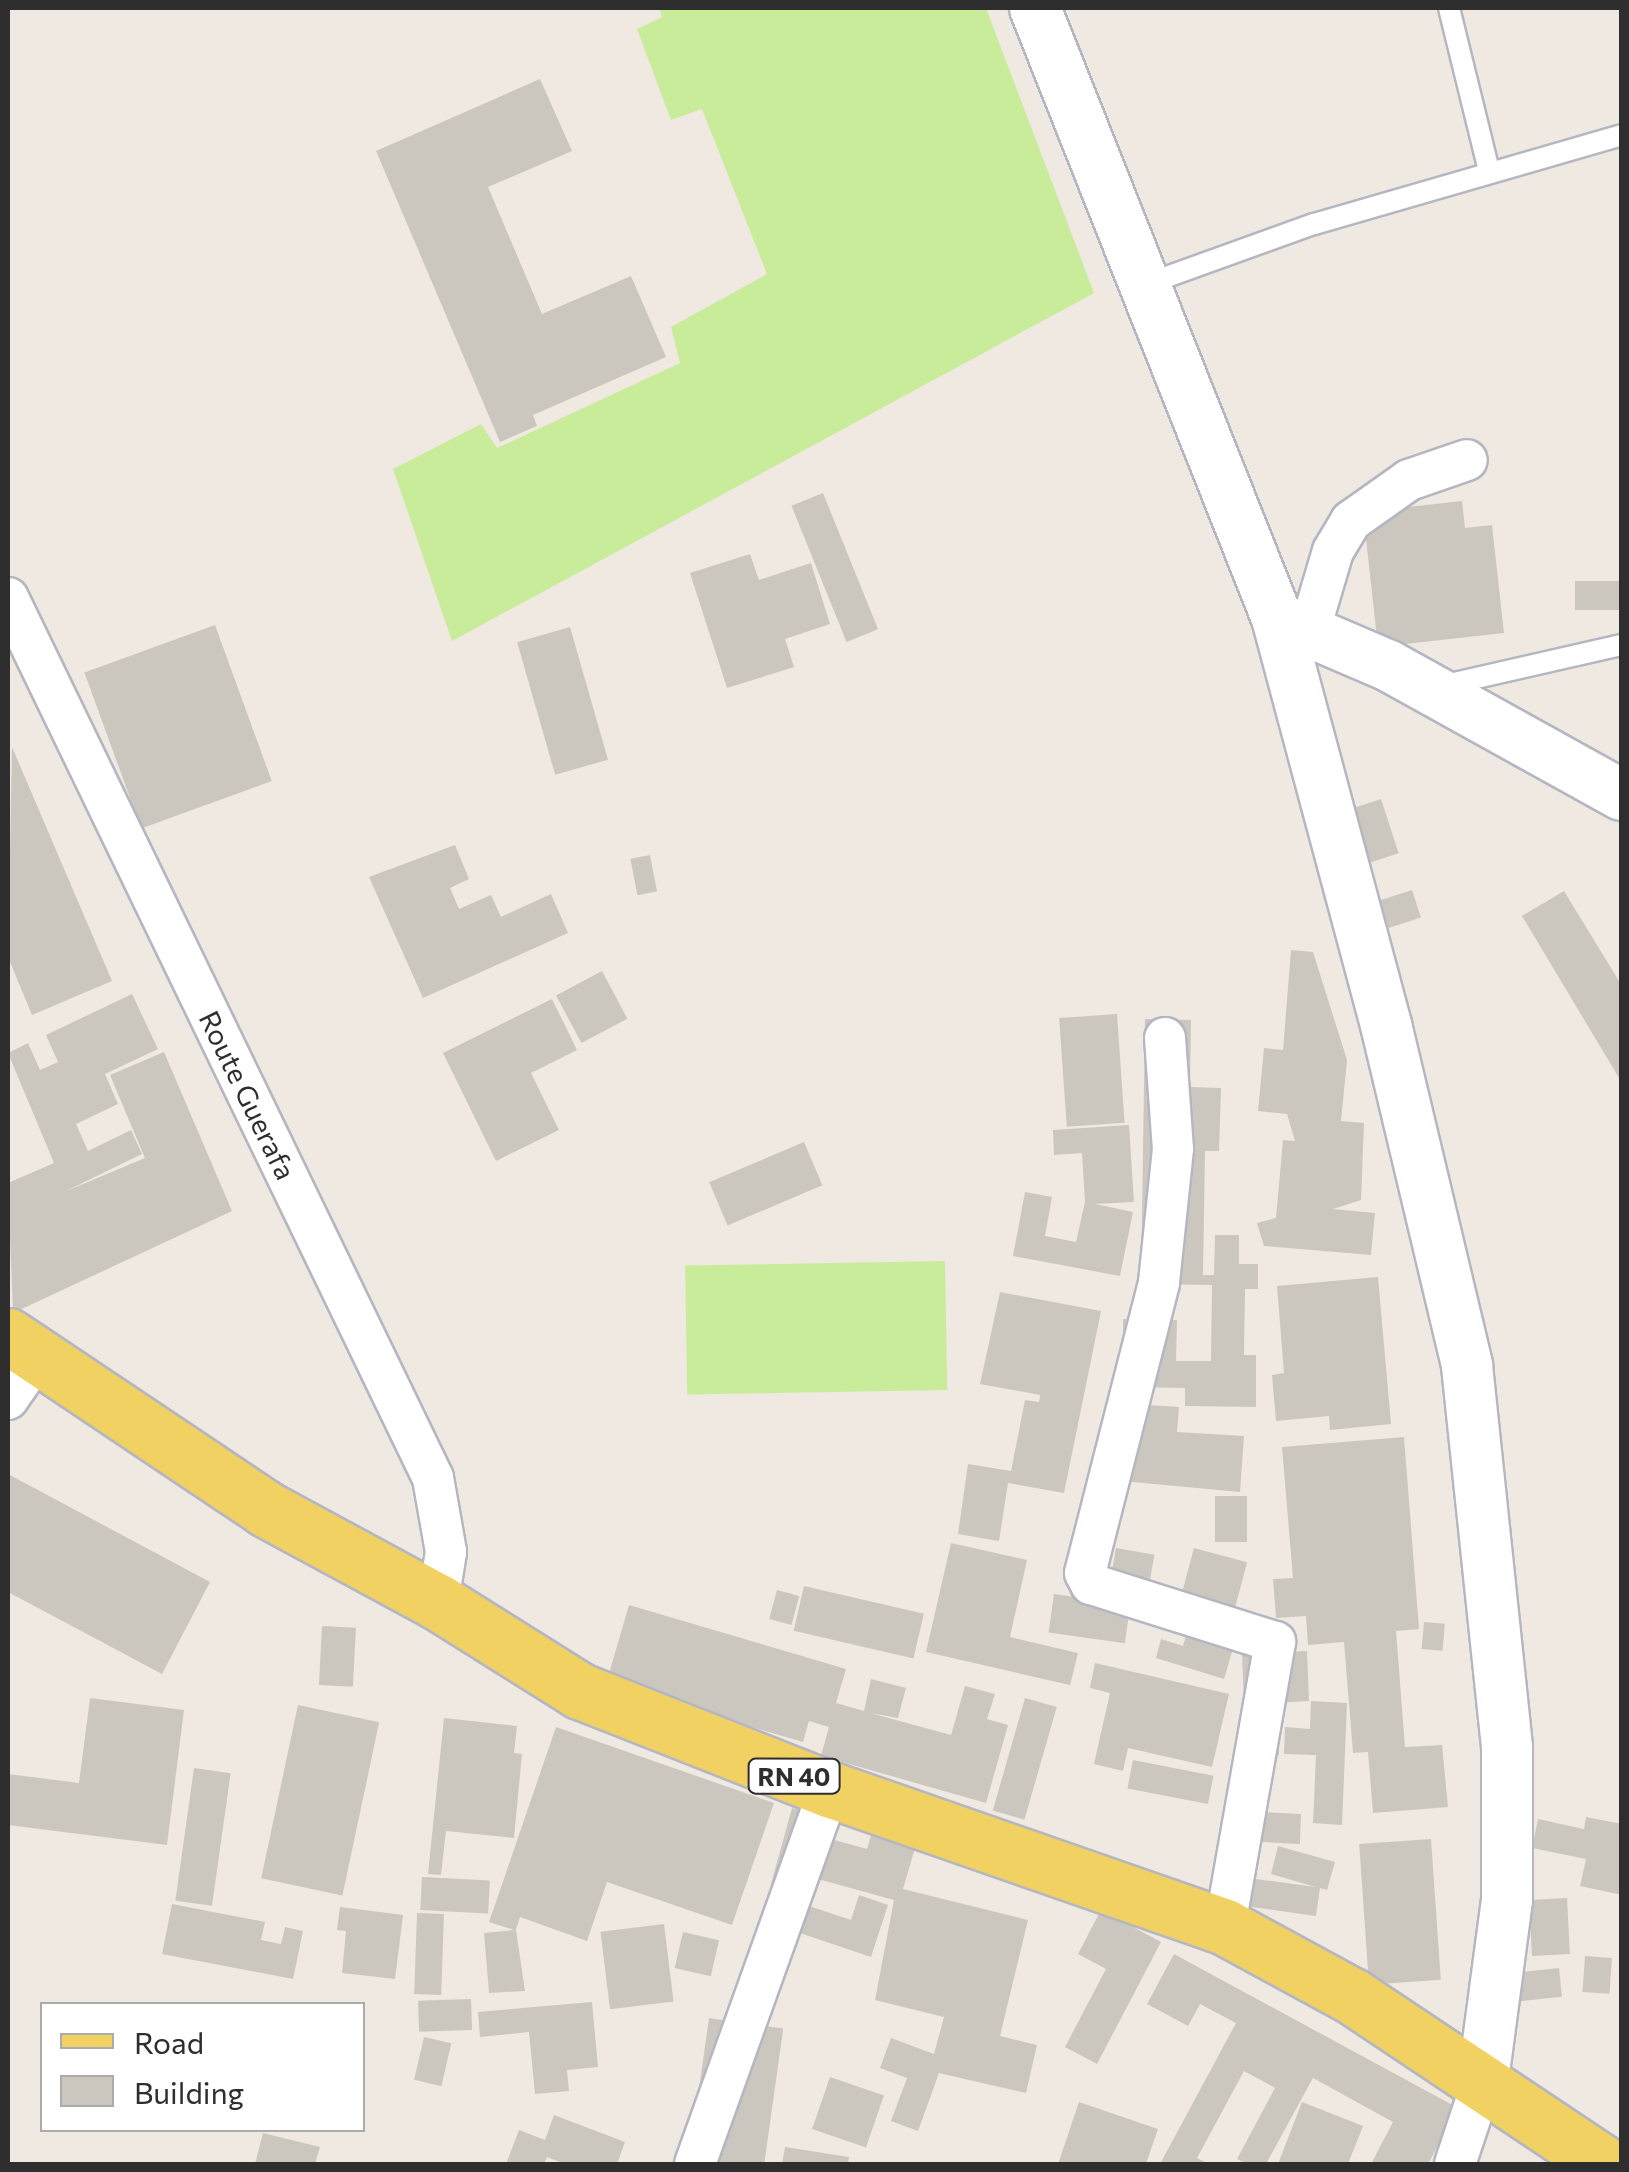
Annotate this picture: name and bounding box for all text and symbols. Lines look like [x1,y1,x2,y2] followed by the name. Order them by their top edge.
[193,1005,303,1185] street label: Route Guerafa
[746,1756,842,1796] road number: RN 40
[40,2002,365,2132] legend
[134,2023,204,2060] text: Road
[134,2073,244,2110] text: Building

